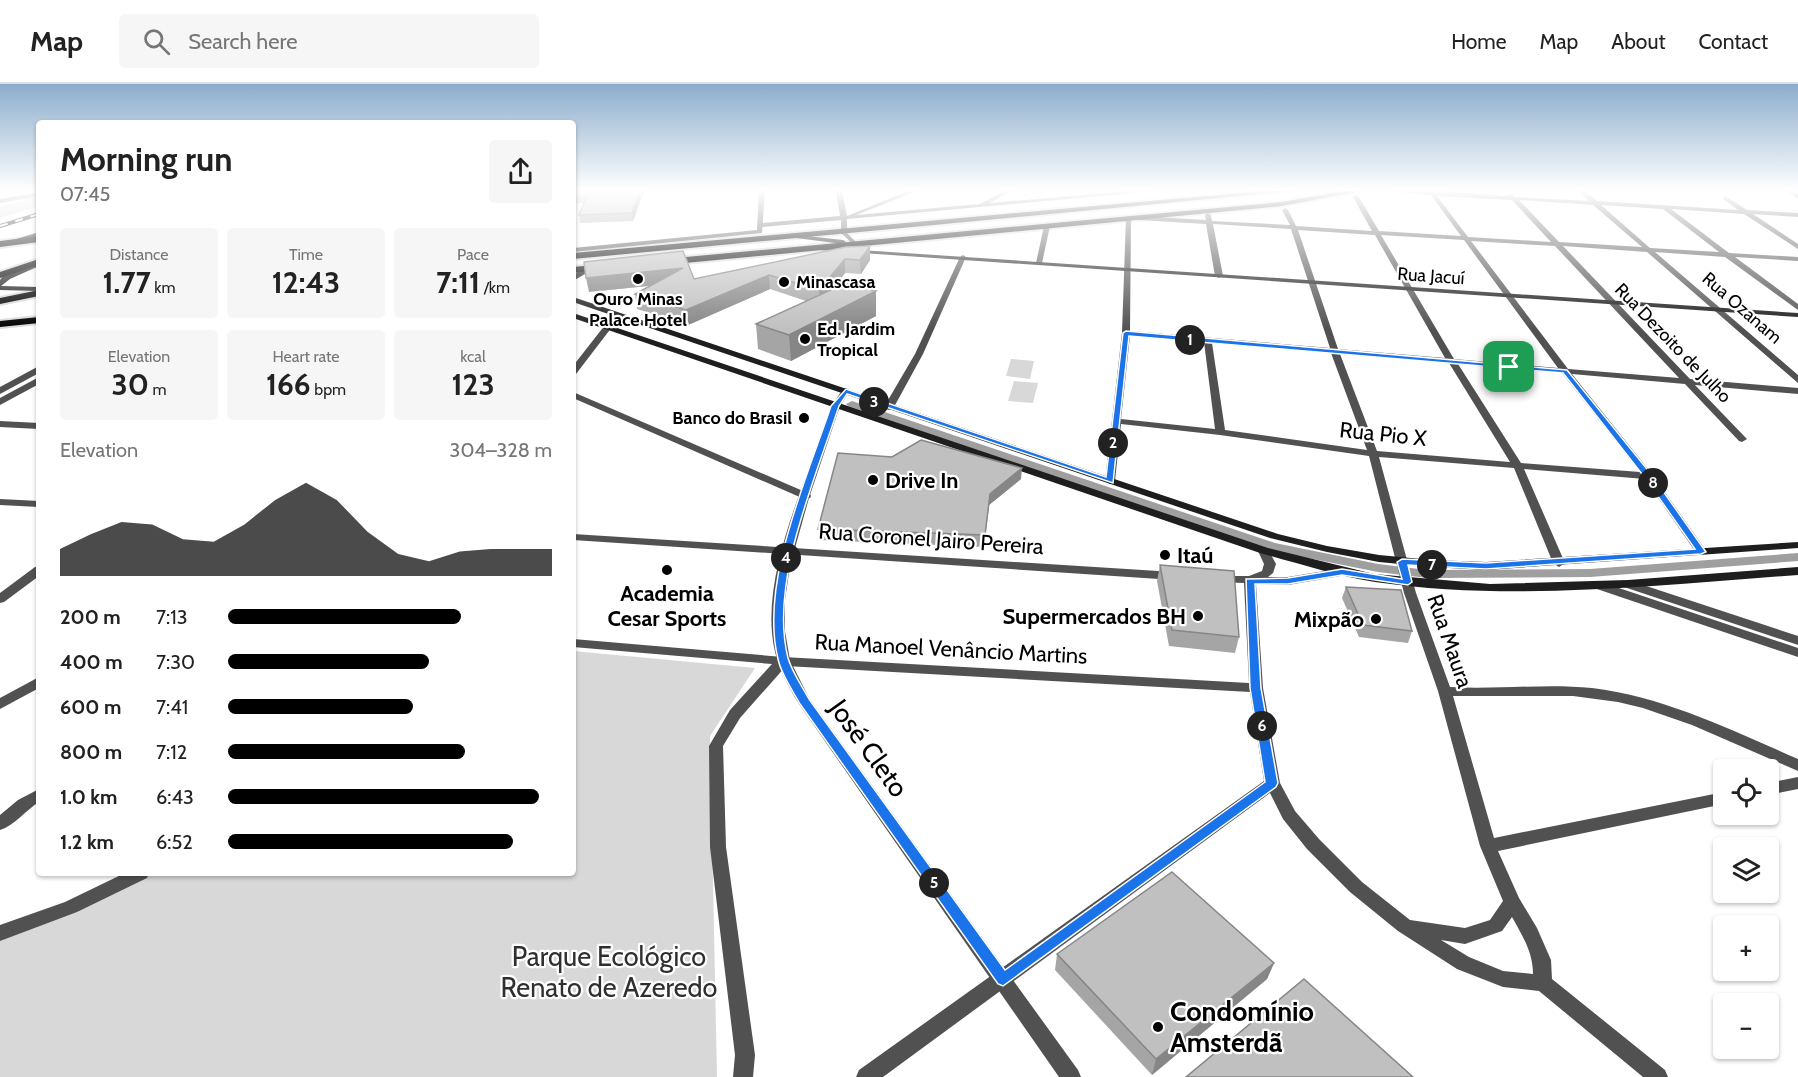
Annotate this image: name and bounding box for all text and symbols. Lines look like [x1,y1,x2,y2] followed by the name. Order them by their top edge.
[119,14,539,68] search box
[30,24,83,58] text: Map
[140,25,173,58] icon: search
[188,28,297,55] text: Search here
[1451,29,1507,54] text: Home
[1540,29,1578,54] text: Map
[1611,29,1665,54] text: About
[1698,29,1768,54] text: Contact
[60,139,232,179] text: Morning run
[489,140,552,203] button: share
[60,182,110,206] text: 07:45
[110,245,168,264] text: Distance
[289,245,323,264] text: Time
[457,245,489,264] text: Pace
[1397,263,1465,289] street label: Rua Jacuí
[102,264,151,301] text: 1.77
[272,264,340,301] text: 12:43
[436,264,480,301] text: 7:11
[1698,268,1786,348] street label: Rua Ozanam
[796,271,875,293] place label: Minascasa
[631,272,645,286] marker: Ouro Minas Palace Hotel
[777,275,791,289] marker: Minascasa
[151,278,176,297] text: km
[480,278,510,297] text: /km
[1610,279,1736,407] street label: Rua Dezoito de Julho
[589,288,687,331] place label: Ouro Minas Palace Hotel
[817,318,895,361] place label: Ed. Jardim Tropical
[1175,325,1205,355] pin: 1
[1187,330,1193,349] text: 1
[798,332,812,346] marker: Ed. Jardim Tropical
[1483,341,1534,392] pin
[108,347,170,366] text: Elevation
[273,347,339,366] text: Heart rate
[460,347,486,366] text: kcal
[1492,350,1525,383] icon: arrive
[112,366,149,403] text: 30
[266,366,311,403] text: 166
[451,366,495,403] text: 123
[149,380,167,399] text: m
[311,380,346,399] text: bpm
[859,387,889,417] pin: 3
[870,392,878,411] text: 3
[672,407,792,429] place label: Banco do Brasil
[797,411,811,425] marker: Banco do Brasil
[1338,416,1428,452] street label: Rua Pio X
[1098,428,1128,458] pin: 2
[1109,433,1117,452] text: 2
[60,438,138,462] text: Elevation
[450,438,552,462] text: 304–328 m
[885,467,958,494] place label: Drive In
[1638,468,1668,498] pin: 8
[866,473,880,487] marker: Drive In
[1648,473,1658,492] text: 8
[817,518,1045,560] street label: Rua Coronel Jairo Pereira
[1177,542,1214,569] place label: Itaú
[771,543,801,573] pin: 4
[781,548,791,567] text: 4
[1158,548,1172,562] marker: Itaú
[1417,550,1447,580] pin: 7
[1428,555,1436,574] text: 7
[660,563,674,577] marker: Academia Cesar Sports
[608,580,726,632] place label: Academia Cesar Sports
[1421,591,1479,692] street label: Rua Maura
[1002,603,1186,630] place label: Supermercados BH
[60,605,121,629] text: 200 m
[156,605,188,629] text: 7:13
[1294,606,1364,633] place label: Mixpão
[1191,609,1205,623] marker: Supermercados BH
[1369,612,1383,626] marker: Mixpão
[814,628,1088,670] street label: Rua Manoel Venâncio Martins
[60,650,123,674] text: 400 m
[156,650,195,674] text: 7:30
[822,692,916,803] street label: José Cleto
[60,695,121,719] text: 600 m
[156,695,188,719] text: 7:41
[1247,711,1277,741] pin: 6
[1258,716,1267,735] text: 6
[60,740,122,764] text: 800 m
[156,740,187,764] text: 7:12
[1713,759,1779,1059] map controls
[1713,759,1779,825] button: locate
[60,785,117,809] text: 1.0 km
[156,785,194,809] text: 6:43
[60,830,114,854] text: 1.2 km
[156,830,193,854] text: 6:52
[1713,837,1779,903] button: layers
[919,868,949,898] pin: 5
[930,873,938,892] text: 5
[1713,915,1779,981] button: +
[501,940,717,1004] park label: Parque Ecológico Renato de Azeredo
[1713,993,1779,1059] button: −
[1170,995,1314,1059] place label: Condomínio Amsterdã
[1151,1020,1165,1034] marker: Condomínio Amsterdã

